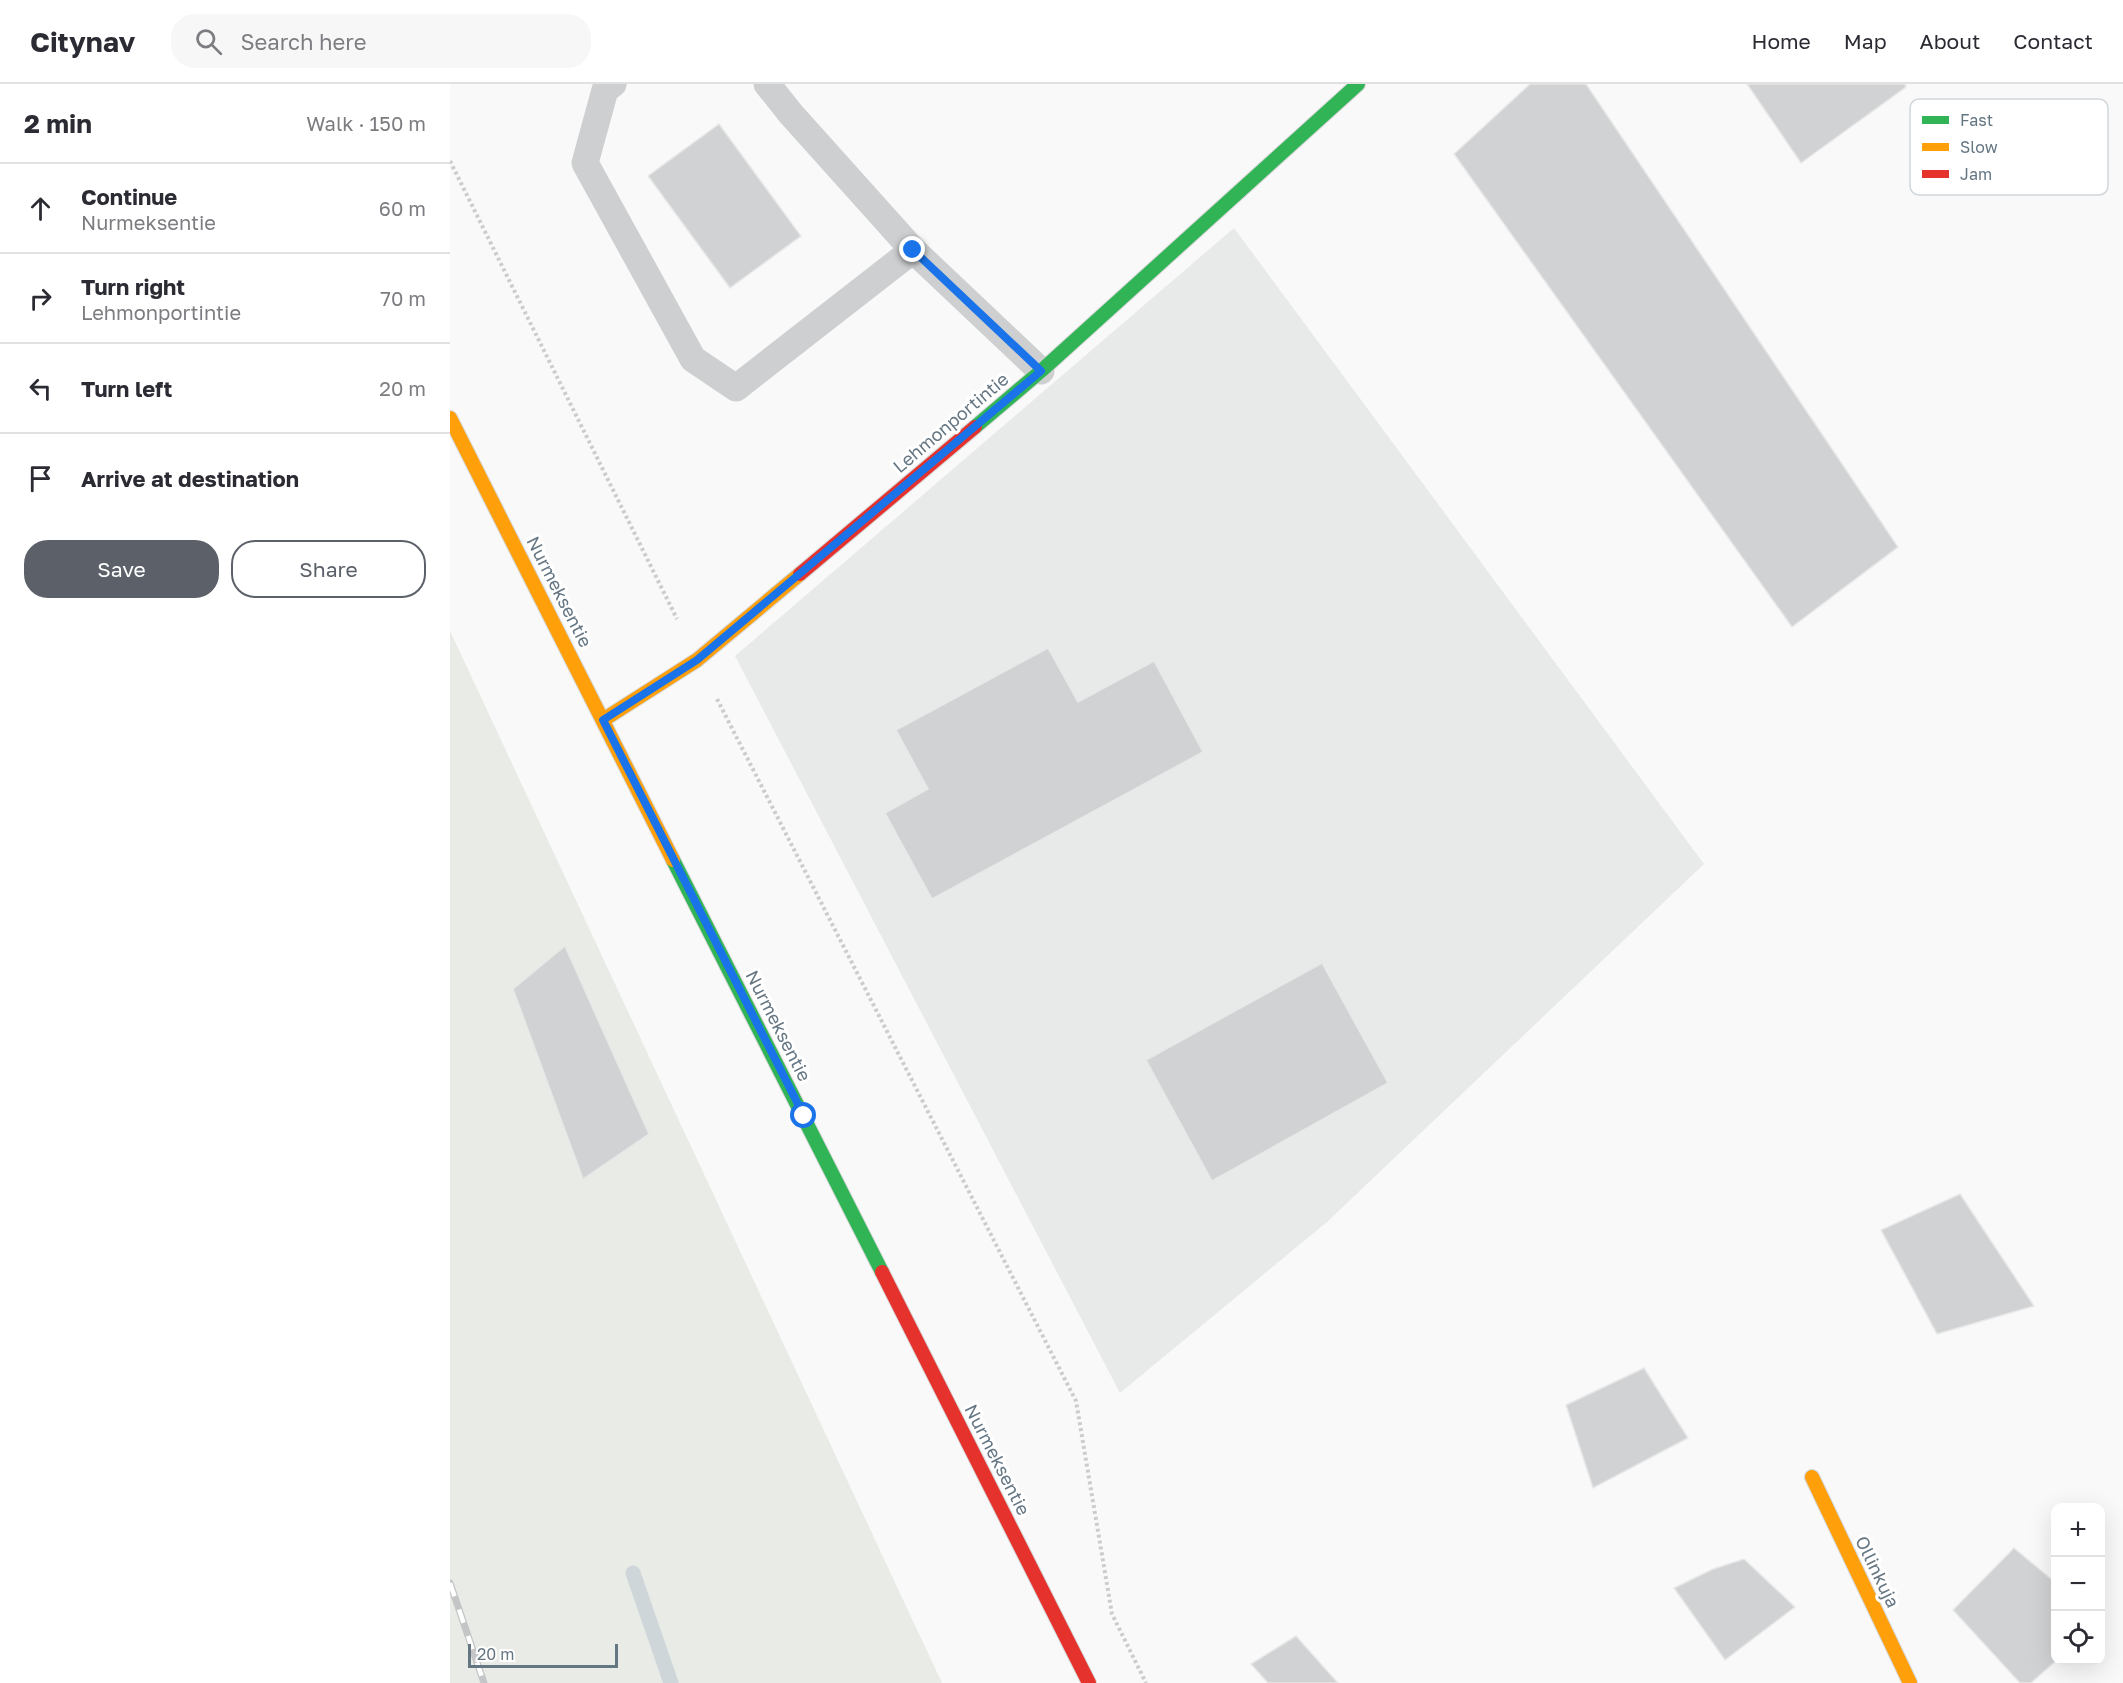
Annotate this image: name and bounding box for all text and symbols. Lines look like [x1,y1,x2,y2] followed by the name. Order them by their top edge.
[171,14,591,68] search box
[30,25,135,58] text: Citynav
[192,25,225,58] icon: search
[240,28,366,55] text: Search here
[1751,28,1811,54] text: Home
[1844,28,1887,54] text: Map
[1920,28,1980,54] text: About
[2013,28,2093,54] text: Contact
[1910,99,2108,195] legend
[24,108,92,139] text: 2 min
[1960,110,1993,130] text: Fast
[306,111,426,135] text: Walk · 150 m
[1960,137,1998,157] text: Slow
[1960,164,1992,184] text: Jam
[81,183,177,210] text: Continue
[24,192,57,225] icon: ahead
[379,196,426,220] text: 60 m
[81,210,216,234] text: Nurmeksentie
[899,236,925,262] route end
[81,273,185,300] text: Turn right
[24,282,57,315] icon: right
[380,286,426,310] text: 70 m
[81,300,241,324] text: Lehmonportintie
[888,368,1013,477] street label: Lehmonportintie
[24,372,57,405] icon: left
[81,375,172,402] text: Turn left
[379,376,426,400] text: 20 m
[24,462,57,495] icon: arrive
[81,465,299,492] text: Arrive at destination
[523,532,597,651] street label: Nurmeksentie
[24,540,219,598] button: Save
[231,540,426,598] button: Share
[742,966,816,1085] street label: Nurmeksentie
[790,1102,816,1128] route start
[961,1400,1035,1519] street label: Nurmeksentie
[2051,1503,2105,1665] map controls
[2051,1503,2105,1557] button: +
[1851,1532,1905,1611] street label: Ollinkuja
[2051,1557,2105,1611] button: −
[2051,1611,2105,1665] button: locate
[468,1641,618,1668] scale bar
[477,1644,514,1664] text: 20 m

